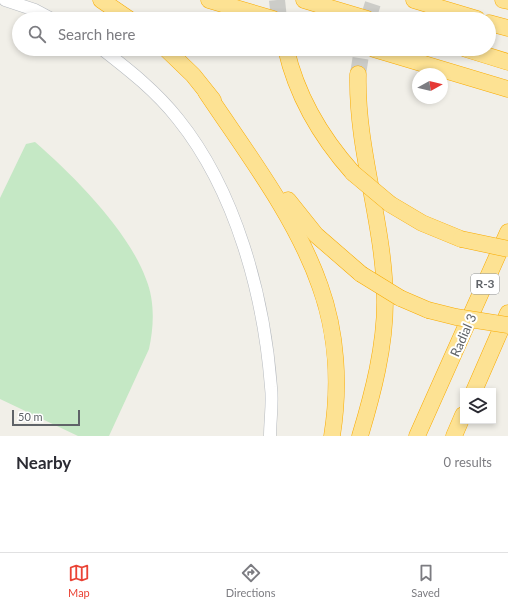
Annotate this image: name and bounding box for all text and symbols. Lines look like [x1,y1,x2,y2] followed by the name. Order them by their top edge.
[12,12,496,56] search box
[26,23,48,45] icon: search
[58,25,135,43] text: Search here
[412,68,448,104] north arrow
[471,274,499,294] road number: R-3
[446,311,480,359] street label: Radial 3
[460,388,496,424] map controls
[460,388,496,424] button: layers
[12,408,80,427] scale bar
[18,410,43,423] text: 50 m
[16,452,71,473] text: Nearby
[444,454,492,470] text: 0 results
[68,562,90,599] tab: Map
[226,562,275,599] tab: Directions
[411,562,440,599] tab: Saved

